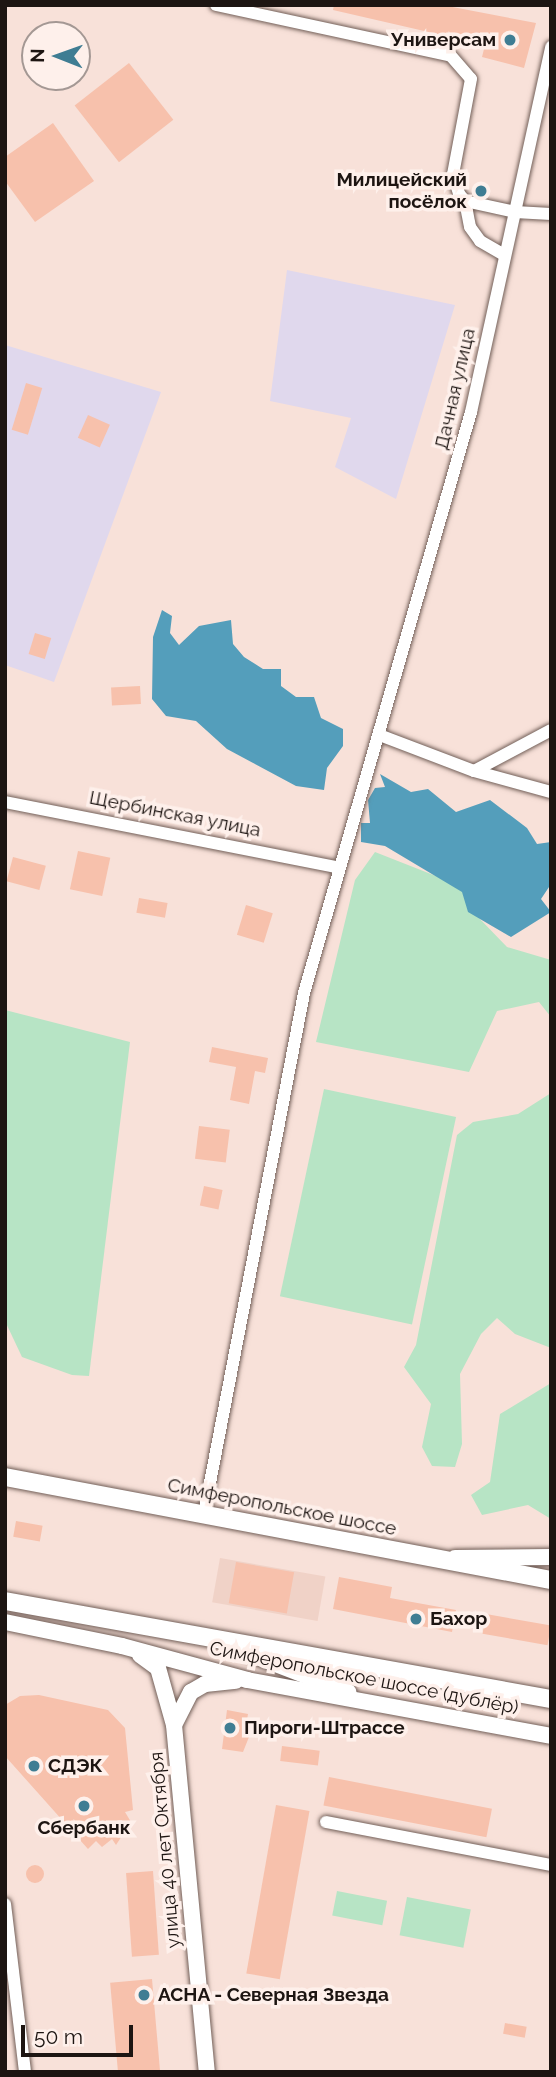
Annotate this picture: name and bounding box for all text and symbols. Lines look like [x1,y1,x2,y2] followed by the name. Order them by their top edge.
[21,21,91,91] north arrow
[391,29,496,51] place label: Универсам
[502,32,518,48] marker: Универсам
[26,48,48,63] text: N
[336,169,467,213] place label: Милицейский посёлок
[473,183,489,199] marker: Милицейский посёлок
[430,326,480,452] street label: Дачная улица
[87,786,263,842] street label: Щербинская улица
[166,1474,398,1540] street label: Симферопольское шоссе
[430,1608,487,1630] place label: Бахор
[408,1611,424,1627] marker: Бахор
[208,1637,520,1719] street label: Симферопольское шоссе (дублёр)
[244,1717,405,1739] place label: Пироги-Штрассе
[222,1720,238,1736] marker: Пироги-Штрассе
[145,1751,185,1949] street label: улица 40 лет Октября
[48,1755,103,1777] place label: СДЭК
[26,1758,42,1774] marker: СДЭК
[76,1798,92,1814] marker: Сбербанк
[37,1817,131,1839] place label: Сбербанк
[158,1984,389,2006] place label: АСНА - Северная Звезда
[136,1987,152,2003] marker: АСНА - Северная Звезда
[24,2010,136,2054] scale bar
[34,2024,83,2049] text: 50 m

